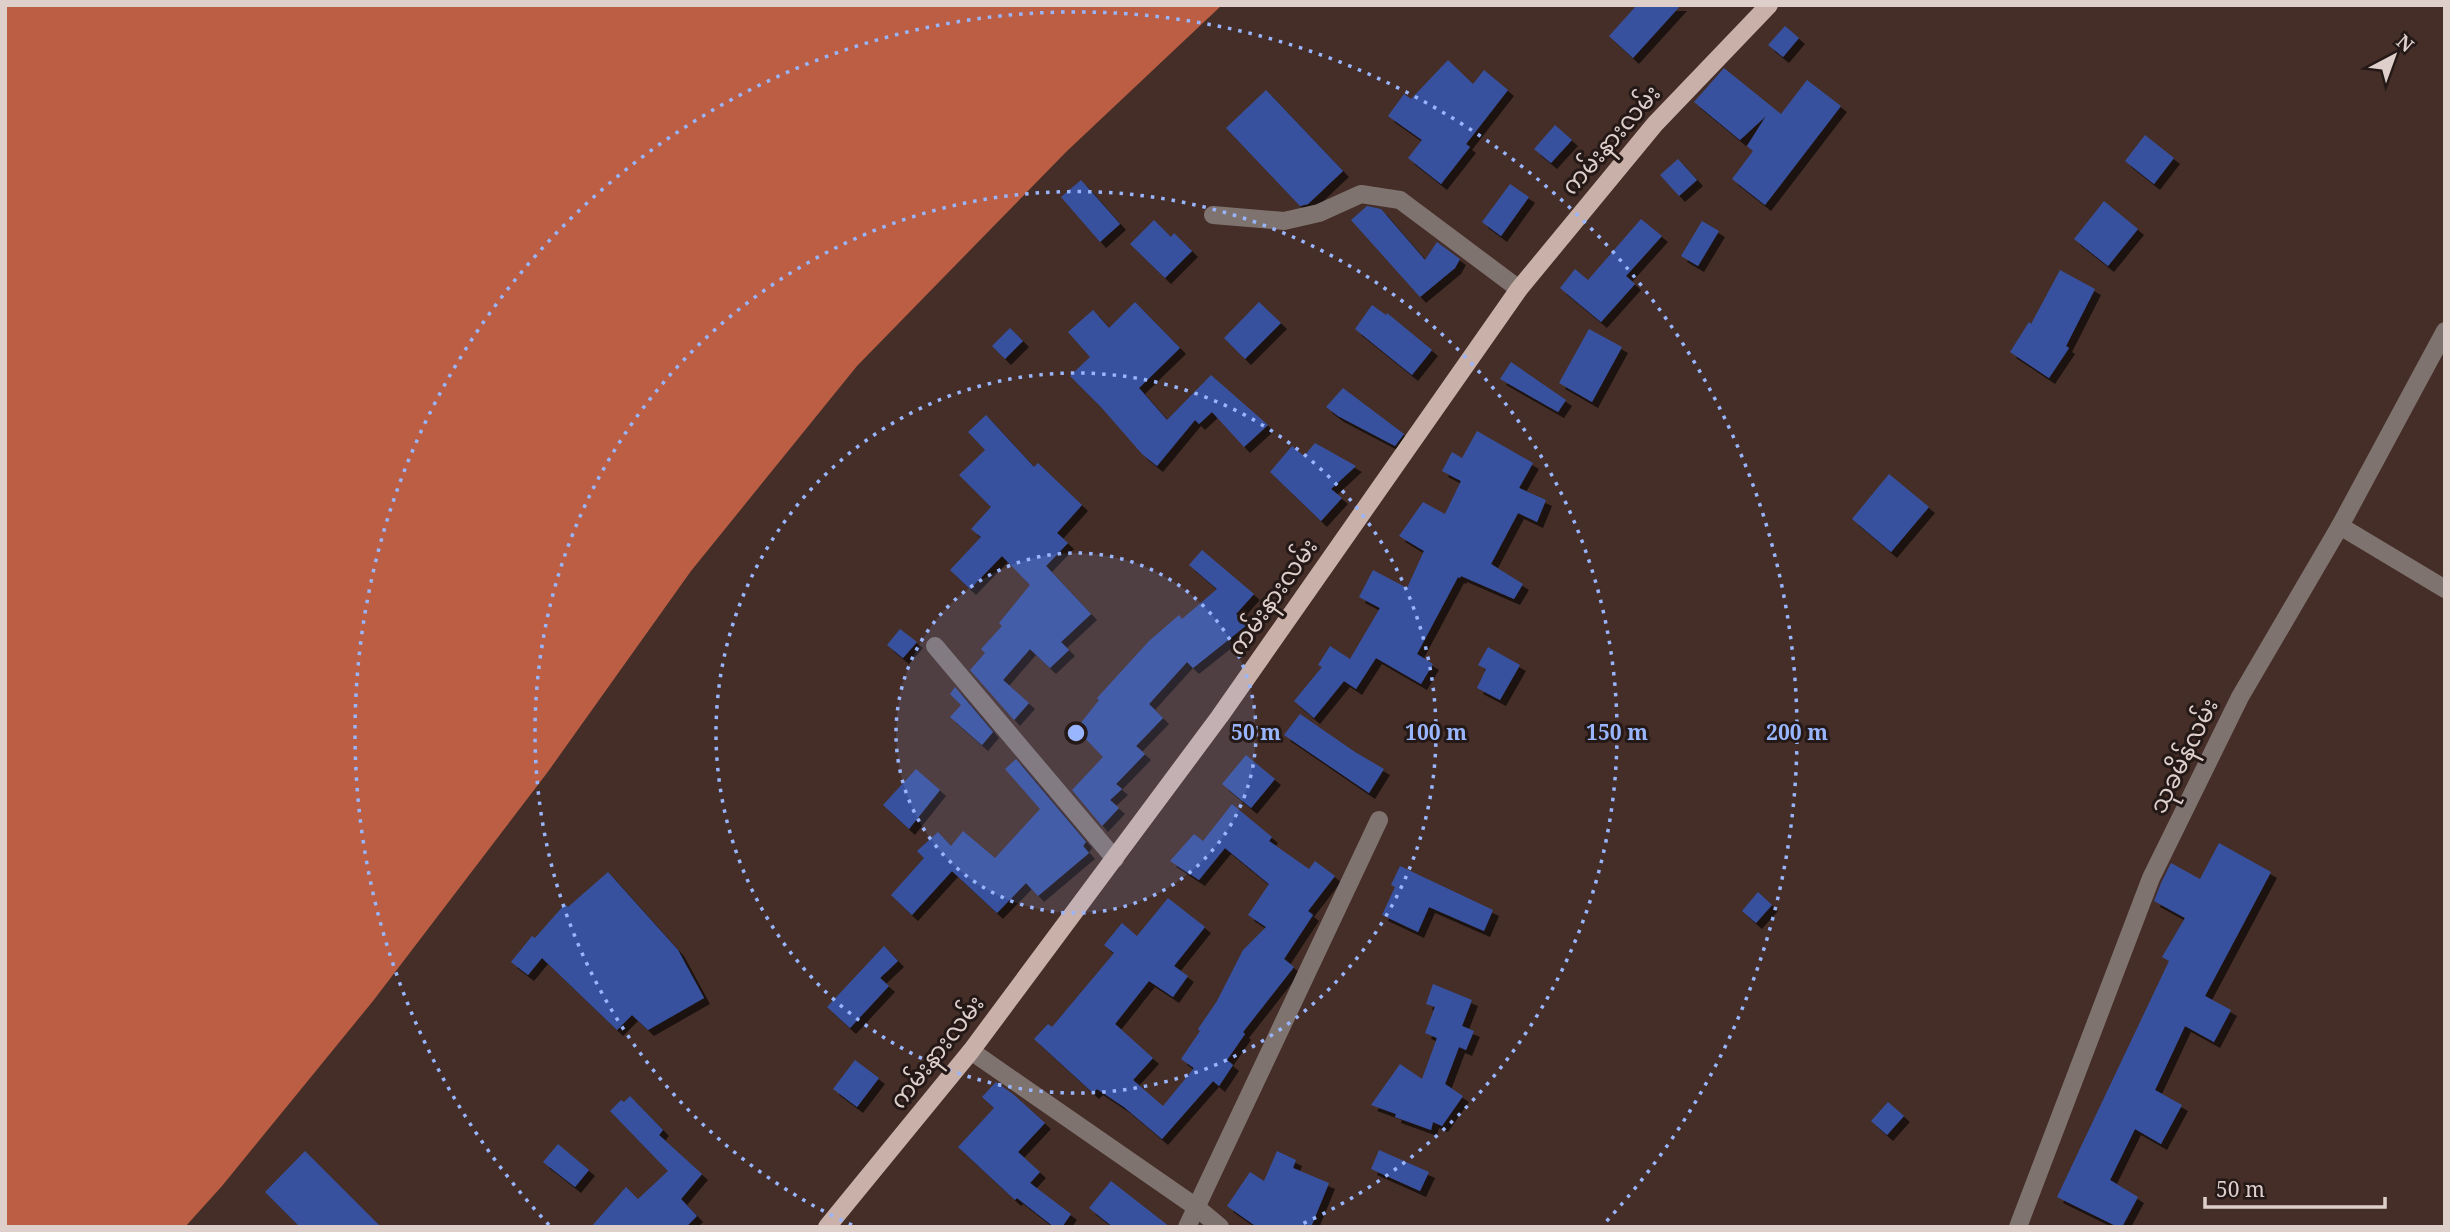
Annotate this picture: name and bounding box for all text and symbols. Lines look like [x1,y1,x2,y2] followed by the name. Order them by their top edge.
[2359,21,2429,91] north arrow
[2391,28,2419,58] text: N
[1553,77,1670,204] street label: ကမ်းနားလမ်း
[1219,531,1328,664] street label: ကမ်းနားလမ်း
[2140,692,2228,820] street label: သုခမိန်လမ်း
[1231,718,1281,746] text: 50 m
[1405,718,1467,746] text: 100 m
[1586,718,1648,746] text: 150 m
[1766,718,1828,746] text: 200 m
[1064,721,1088,745] centre of rings
[881,987,994,1117] street label: ကမ်းနားလမ်း
[2205,1166,2385,1210] scale bar
[2216,1175,2265,1203] text: 50 m

